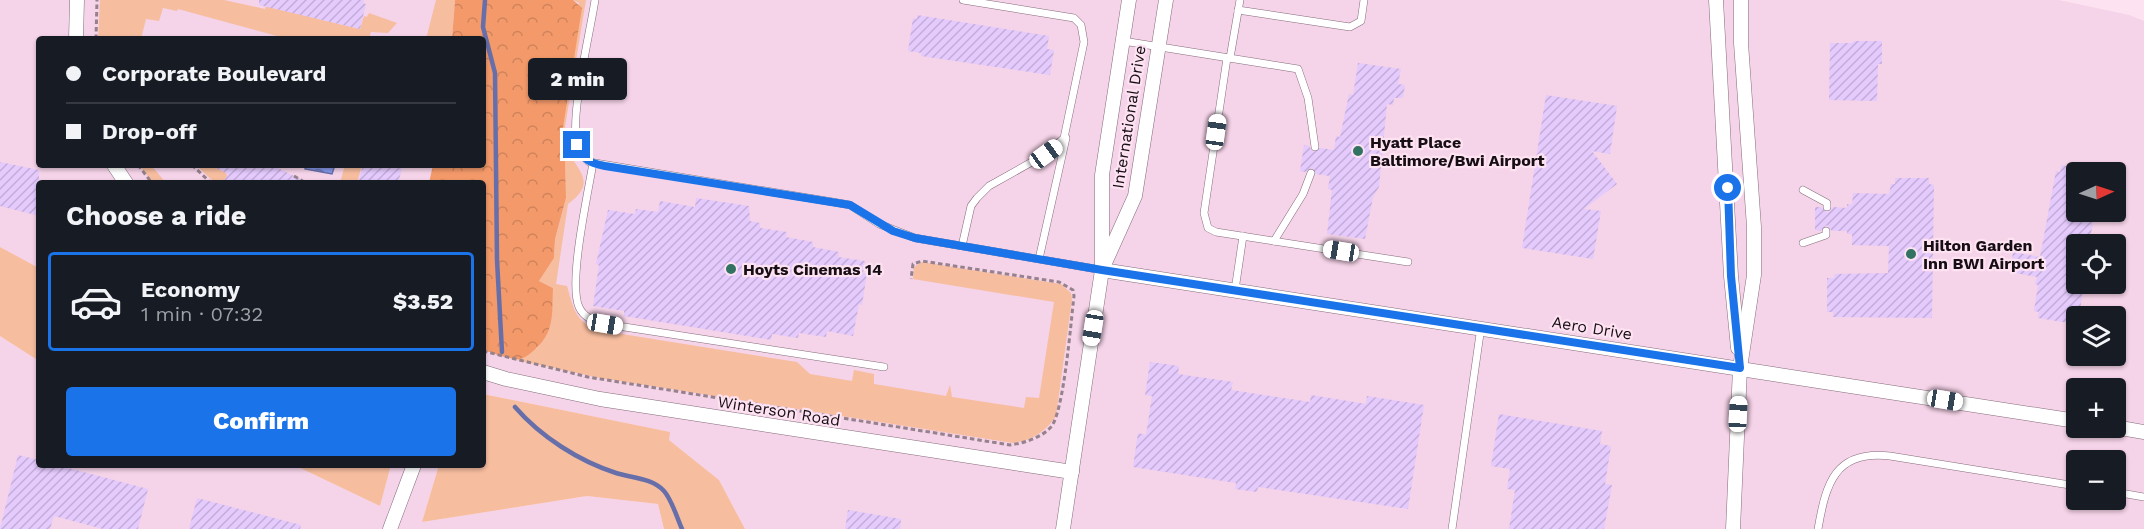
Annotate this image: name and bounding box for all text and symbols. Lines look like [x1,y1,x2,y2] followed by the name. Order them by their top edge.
[1108,44,1150,190] street label: International Drive
[528,58,626,100] callout: 2 min
[102,61,326,86] text: Corporate Boulevard
[550,67,605,91] text: 2 min
[1205,113,1227,151] car
[102,119,197,144] text: Drop-off
[563,131,590,158] route end
[1370,133,1545,170] place label: Hyatt Place Baltimore/Bwi Airport
[1026,136,1066,172] car
[1351,144,1365,158] marker: Hyatt Place Baltimore/Bwi Airport
[2066,162,2126,222] north arrow
[2066,162,2126,510] map controls
[1714,174,1741,201] route start
[66,200,246,232] text: Choose a ride
[2066,234,2126,294] button: locate
[1923,236,2044,273] place label: Hilton Garden Inn BWI Airport
[1322,239,1360,263] car
[1904,247,1918,261] marker: Hilton Garden Inn BWI Airport
[743,260,882,279] place label: Hoyts Cinemas 14
[724,262,738,276] marker: Hoyts Cinemas 14
[69,275,123,329] icon: car
[141,277,240,302] text: Economy
[393,289,453,314] text: $3.52
[141,302,263,326] text: 1 min · 07:32
[2066,306,2126,366] button: layers
[1081,309,1105,347] car
[586,312,624,336] car
[1551,312,1633,344] street label: Aero Drive
[2066,378,2126,438] button: +
[66,387,456,456] button: Confirm
[1926,388,1964,412] car
[716,392,842,430] street label: Winterson Road
[1728,396,1748,432] car
[2066,450,2126,510] button: −

